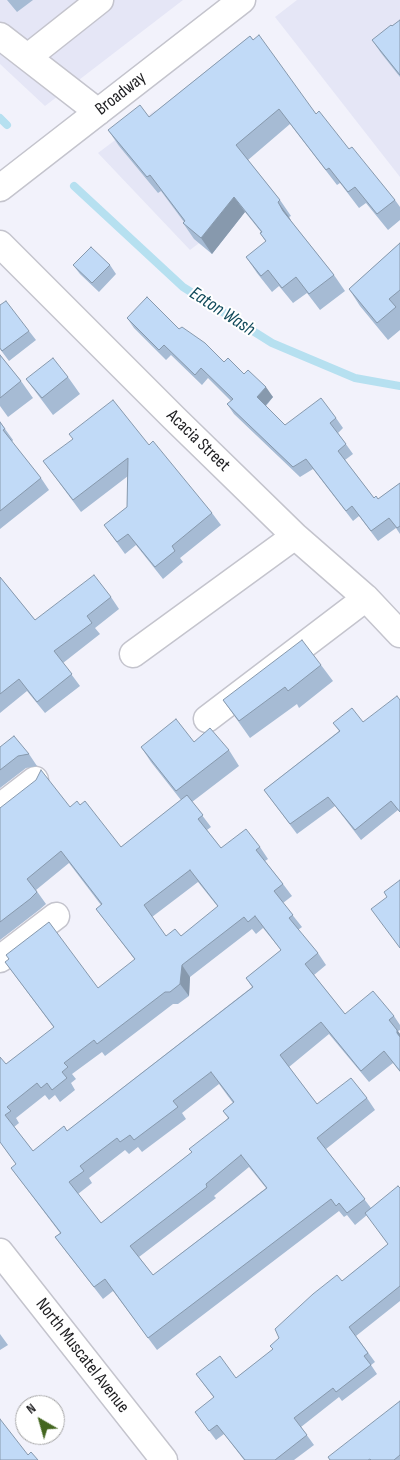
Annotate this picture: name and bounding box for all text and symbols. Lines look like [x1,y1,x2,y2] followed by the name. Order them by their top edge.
[91,68,151,120] street label: Broadway
[185,282,259,342] water label: Eaton Wash
[162,405,234,477] street label: Acacia Street
[31,1294,133,1418] street label: North Muscatel Avenue
[15,1395,65,1445] north arrow

